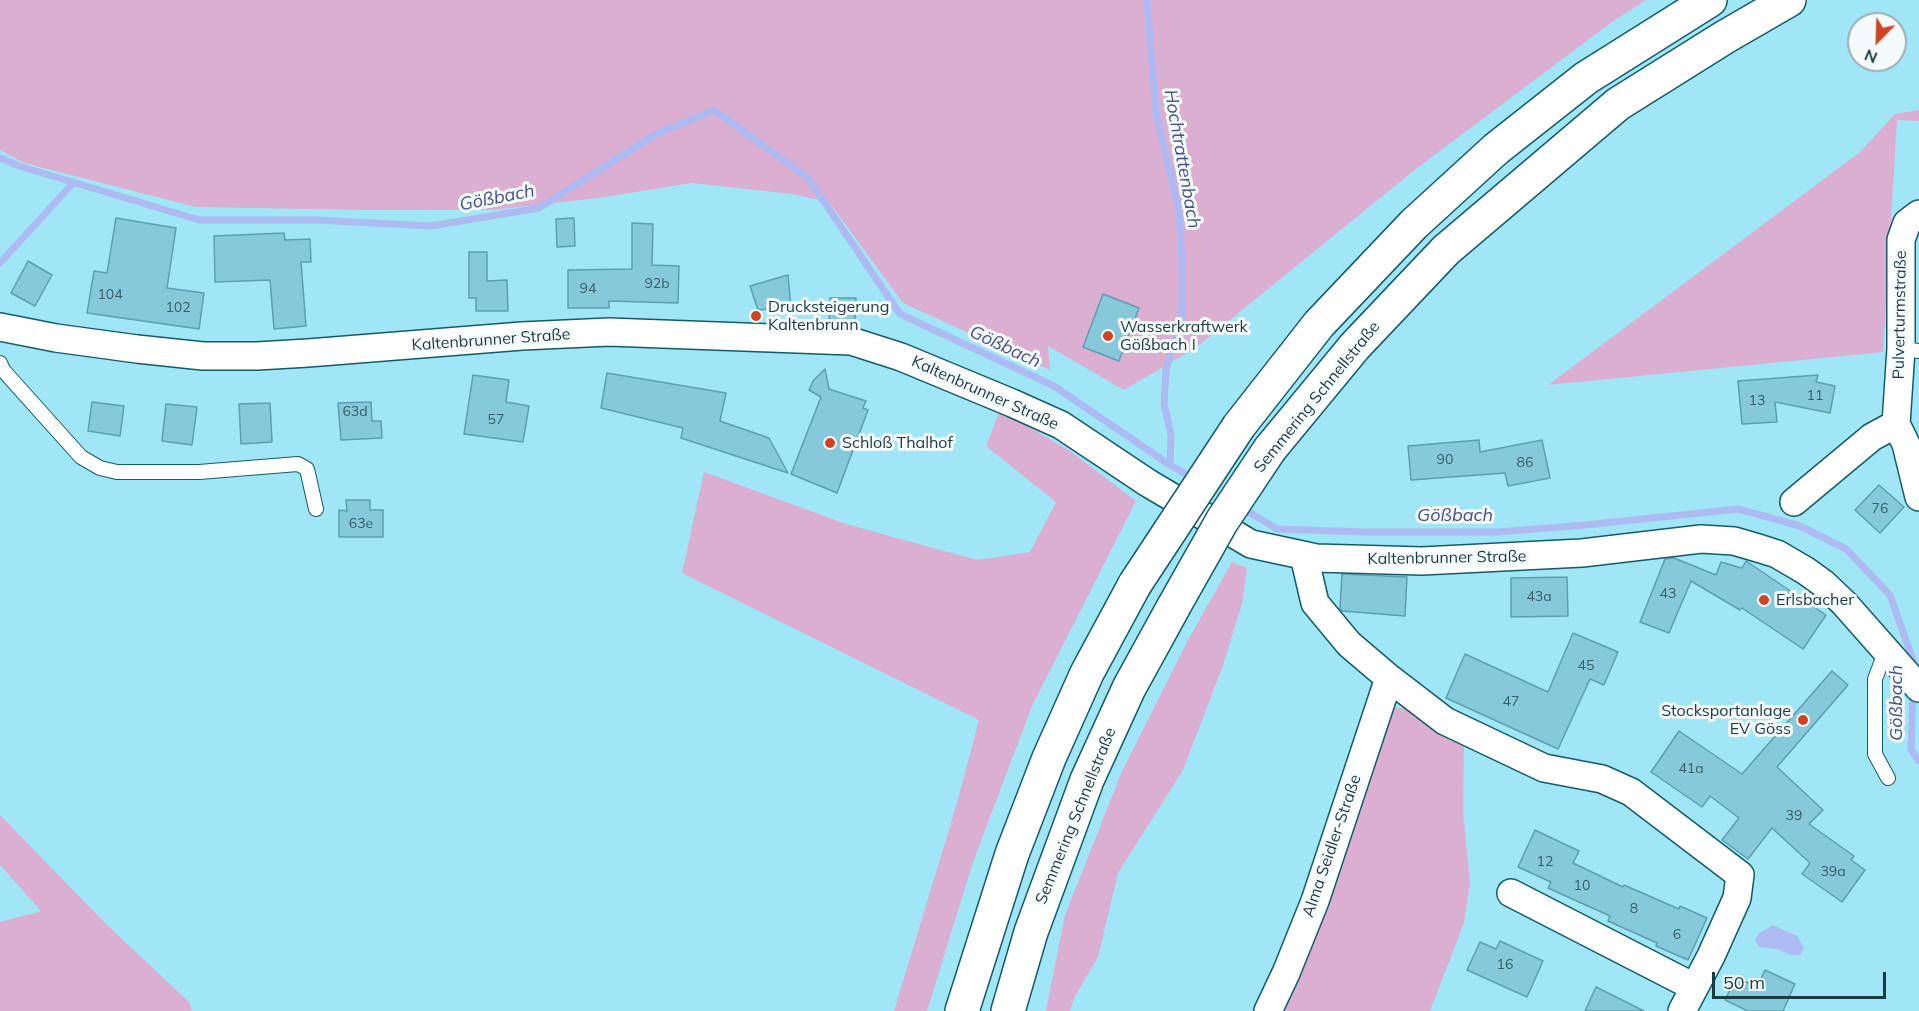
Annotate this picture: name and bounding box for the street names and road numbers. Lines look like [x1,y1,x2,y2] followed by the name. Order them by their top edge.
[1889,250,1911,380] street label: Pulverturmstraße
[1250,318,1384,476] street label: Semmering Schnellstraße
[411,325,571,355] street label: Kaltenbrunner Straße
[908,352,1062,434] street label: Kaltenbrunner Straße
[1367,547,1527,569] street label: Kaltenbrunner Straße
[1032,725,1120,907] street label: Semmering Schnellstraße
[1299,772,1365,920] street label: Alma Seidler-Straße

